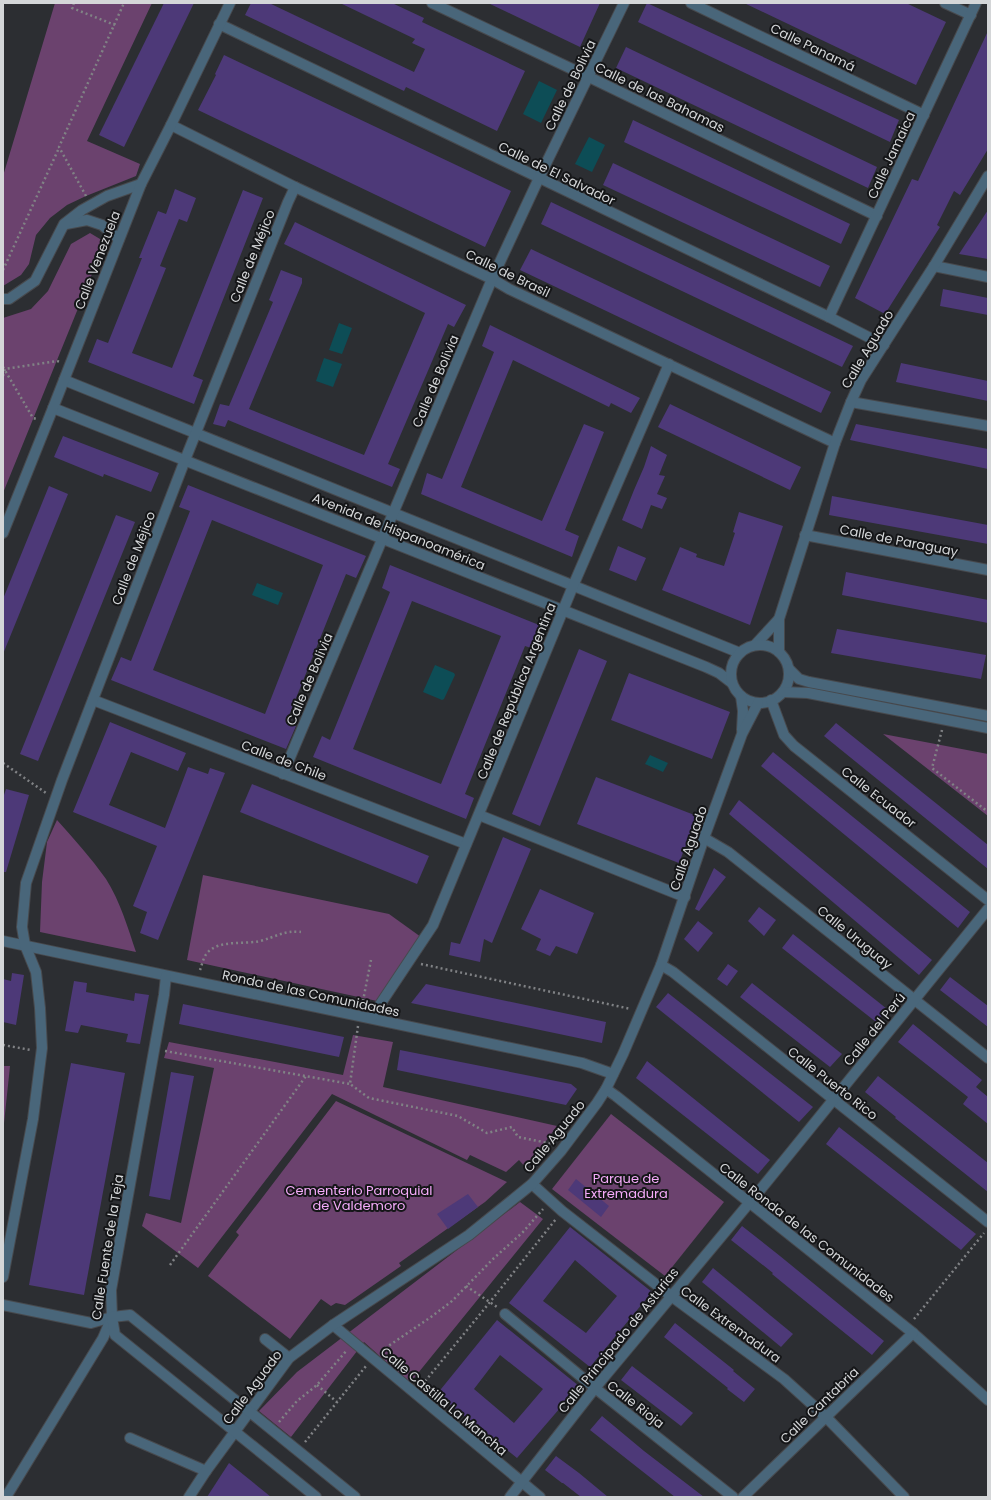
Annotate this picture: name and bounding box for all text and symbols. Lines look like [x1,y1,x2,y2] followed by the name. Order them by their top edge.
[767,19,858,76] street label: Calle Panamá
[540,37,601,134] street label: Calle de Bolivia
[592,58,728,137] street label: Calle de las Bahamas
[863,108,920,202] street label: Calle Jamaica
[495,137,619,210] street label: Calle de El Salvador
[225,207,280,306] street label: Calle de Méjico
[70,208,125,312] street label: Calle Venezuela
[462,245,553,302] street label: Calle de Brasil
[836,306,898,392] street label: Calle Aguado
[407,332,464,430] street label: Calle de Bolivia
[309,488,488,575] street label: Avenida de Hispanoamérica
[107,509,160,608] street label: Calle de Méjico
[838,520,960,561] street label: Calle de Paraguay
[472,600,561,783] street label: Calle de República Argentina
[281,630,338,728] street label: Calle de Bolivia
[238,735,329,785] street label: Calle de Chile
[837,762,920,833] street label: Calle Ecuador
[665,803,712,893] street label: Calle Aguado
[813,901,897,974] street label: Calle Uruguay
[220,965,402,1022] street label: Ronda de las Comunidades
[839,989,910,1070] street label: Calle del Perú
[784,1042,882,1125] street label: Calle Puerto Rico
[519,1096,590,1177] street label: Calle Aguado
[715,1158,898,1307] street label: Calle Ronda de las Comunidades
[584,1169,668,1203] park label: Parque de Extremadura
[87,1173,128,1321] street label: Calle Fuente de la Teja
[285,1181,433,1215] park label: Cementerio Parroquial de Valdemoro
[554,1263,683,1417] street label: Calle Principado de Asturias
[676,1281,785,1367] street label: Calle Extremadura
[376,1343,511,1460] street label: Calle Castilla La Mancha
[218,1346,287,1428] street label: Calle Aguado
[776,1363,863,1448] street label: Calle Cantabria
[603,1376,668,1433] street label: Calle Rioja

